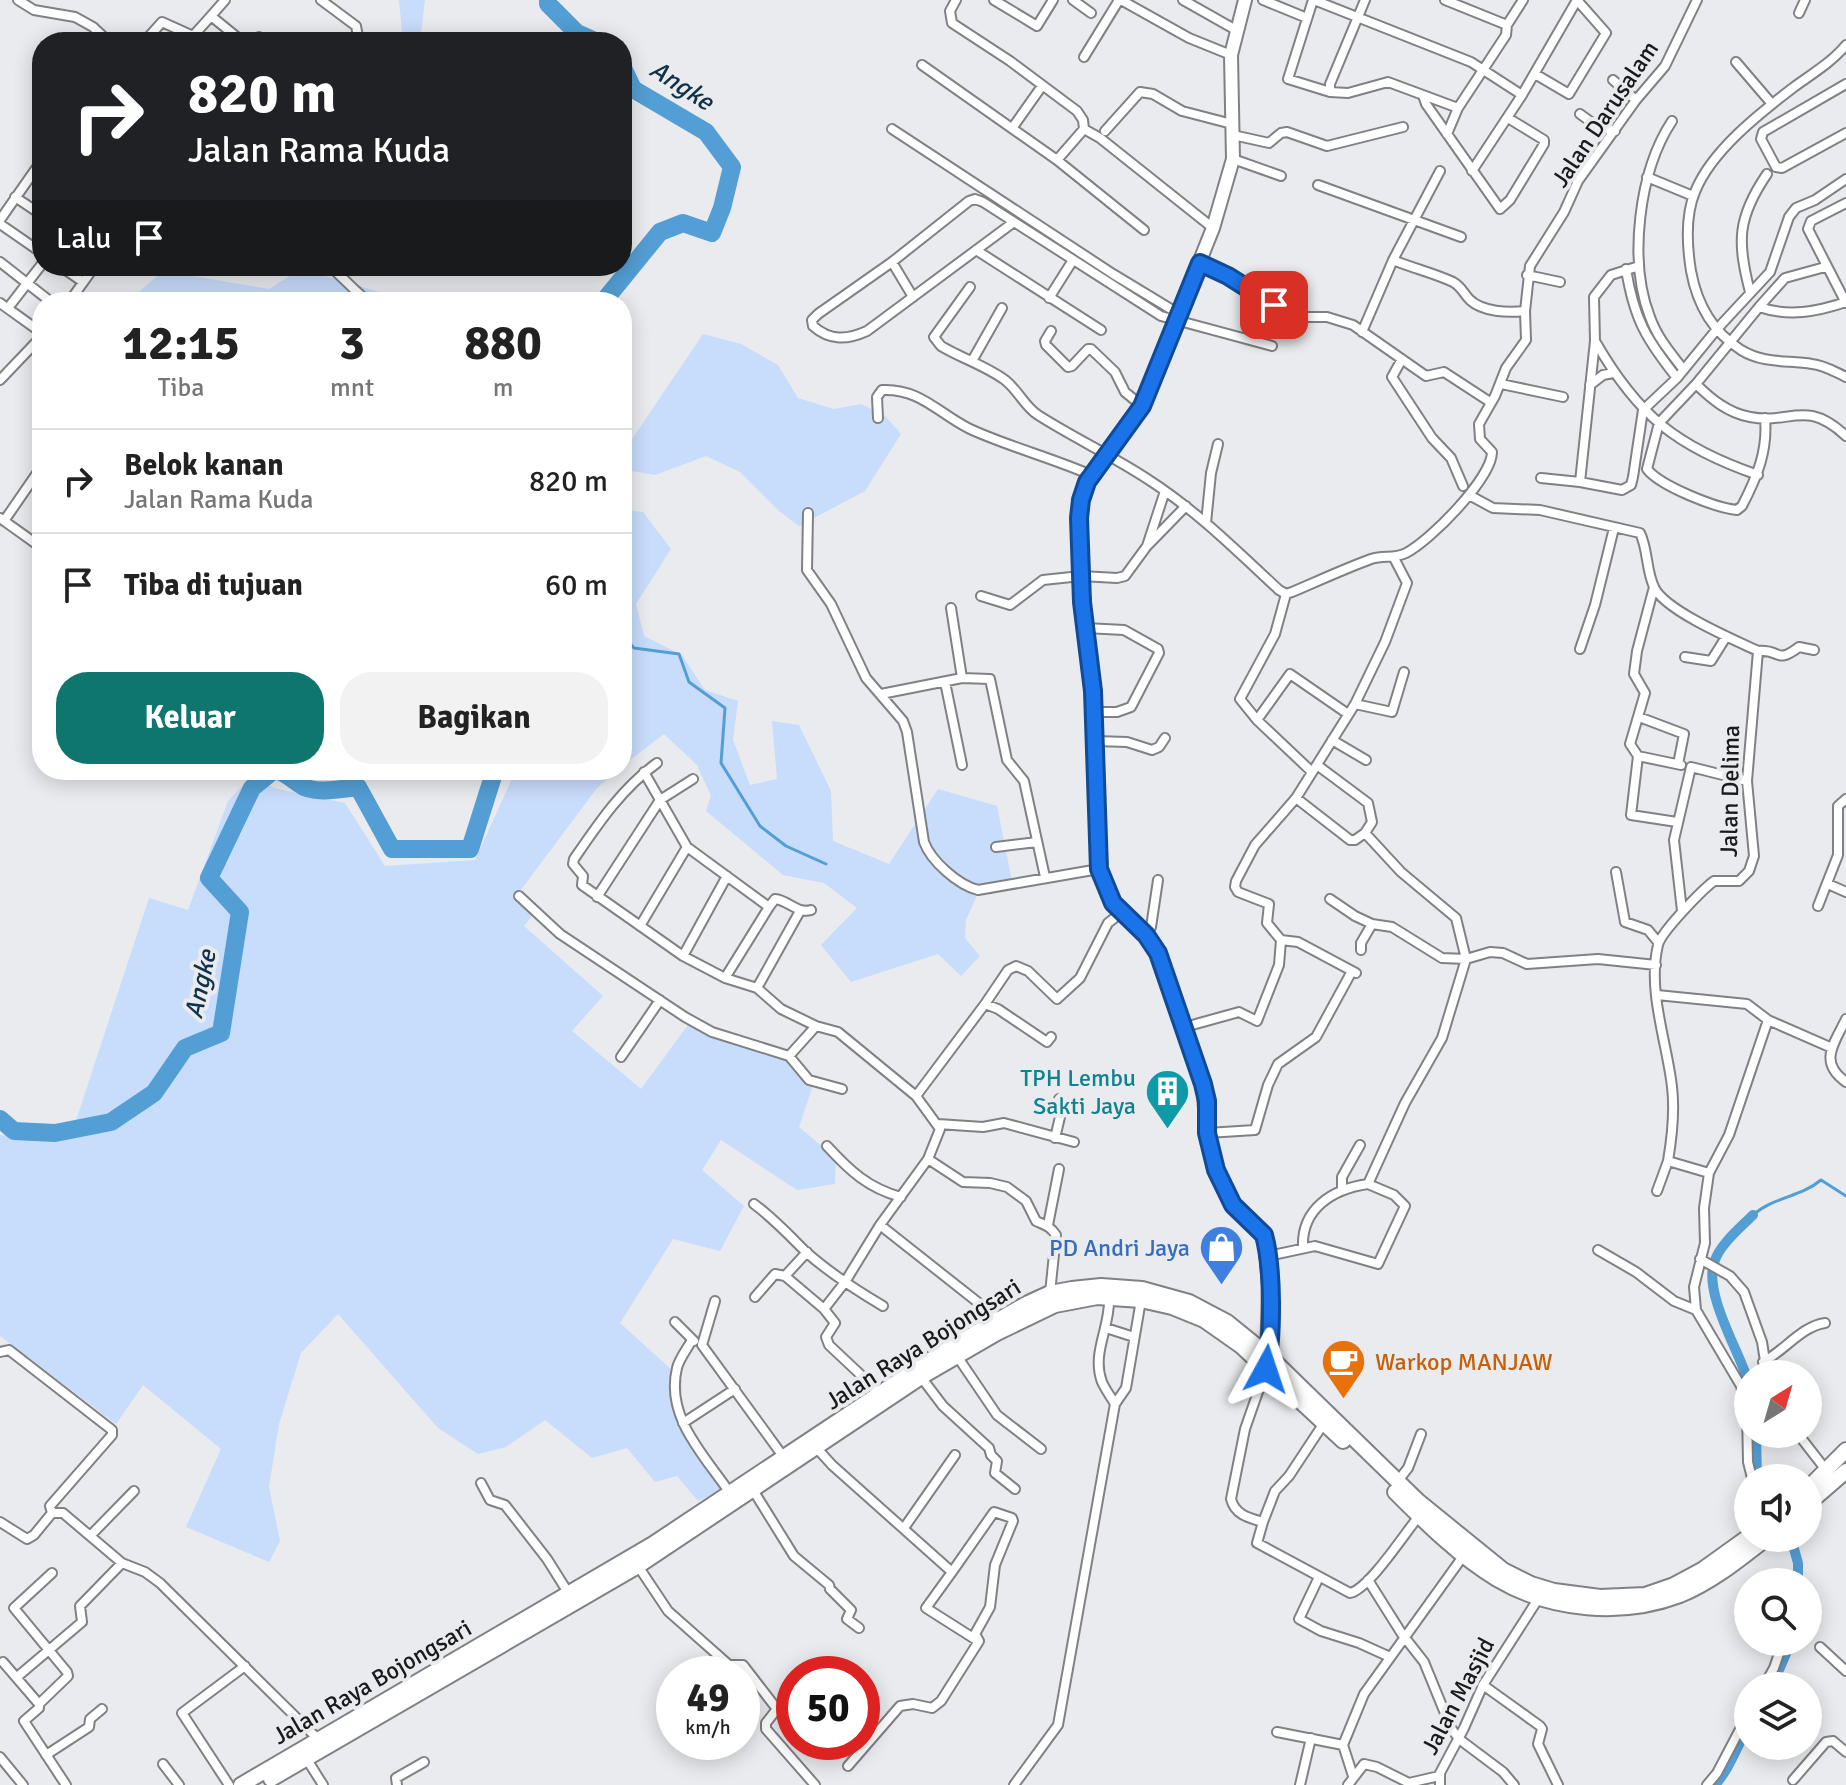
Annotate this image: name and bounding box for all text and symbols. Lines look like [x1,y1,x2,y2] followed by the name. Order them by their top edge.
[1545,35,1665,193] street label: Jalan Darusalam
[644,54,721,119] water label: Angke
[188,59,336,128] text: 820 m
[56,64,160,168] icon: right
[188,128,450,173] text: Jalan Rama Kuda
[127,216,171,260] icon: arrive
[56,220,111,257] text: Lalu
[1240,271,1308,339] pin
[1252,283,1296,327] icon: arrive
[122,314,240,373] text: 12:15
[339,314,365,373] text: 3
[464,314,542,373] text: 880
[158,372,204,404] text: Tiba
[330,372,374,404] text: mnt
[493,372,513,404] text: m
[124,447,284,484] text: Belok kanan
[56,459,100,503] icon: right
[529,463,608,500] text: 820 m
[124,484,313,516] text: Jalan Rama Kuda
[56,563,100,607] icon: arrive
[124,567,303,604] text: Tiba di tujuan
[545,567,608,604] text: 60 m
[56,672,324,764] button: Keluar
[340,672,608,764] button: Bagikan
[1714,725,1746,857] street label: Jalan Delima
[178,945,224,1021] water label: Angke
[1020,1063,1136,1121] place label: TPH Lembu Sakti Jaya
[1143,1068,1191,1131] building icon: TPH Lembu Sakti Jaya
[1197,1224,1245,1287] shop icon: PD Andri Jaya
[1049,1233,1190,1263] place label: PD Andri Jaya
[820,1272,1026,1416] street label: Jalan Raya Bojongsari
[1224,1327,1308,1411] position arrow
[1320,1338,1368,1401] cafe icon: Warkop MANJAW
[1375,1347,1553,1377] place label: Warkop MANJAW
[1734,1360,1822,1448] north arrow
[1734,1360,1822,1760] map controls
[1734,1464,1822,1552] button: sound
[1734,1568,1822,1656] button: search
[267,1613,477,1751] street label: Jalan Raya Bojongsari
[1415,1632,1501,1760] street label: Jalan Masjid
[776,1656,880,1760] speed limit sign: 50
[1734,1672,1822,1760] button: layers
[686,1673,730,1723] text: 49
[685,1715,731,1740] text: km/h

